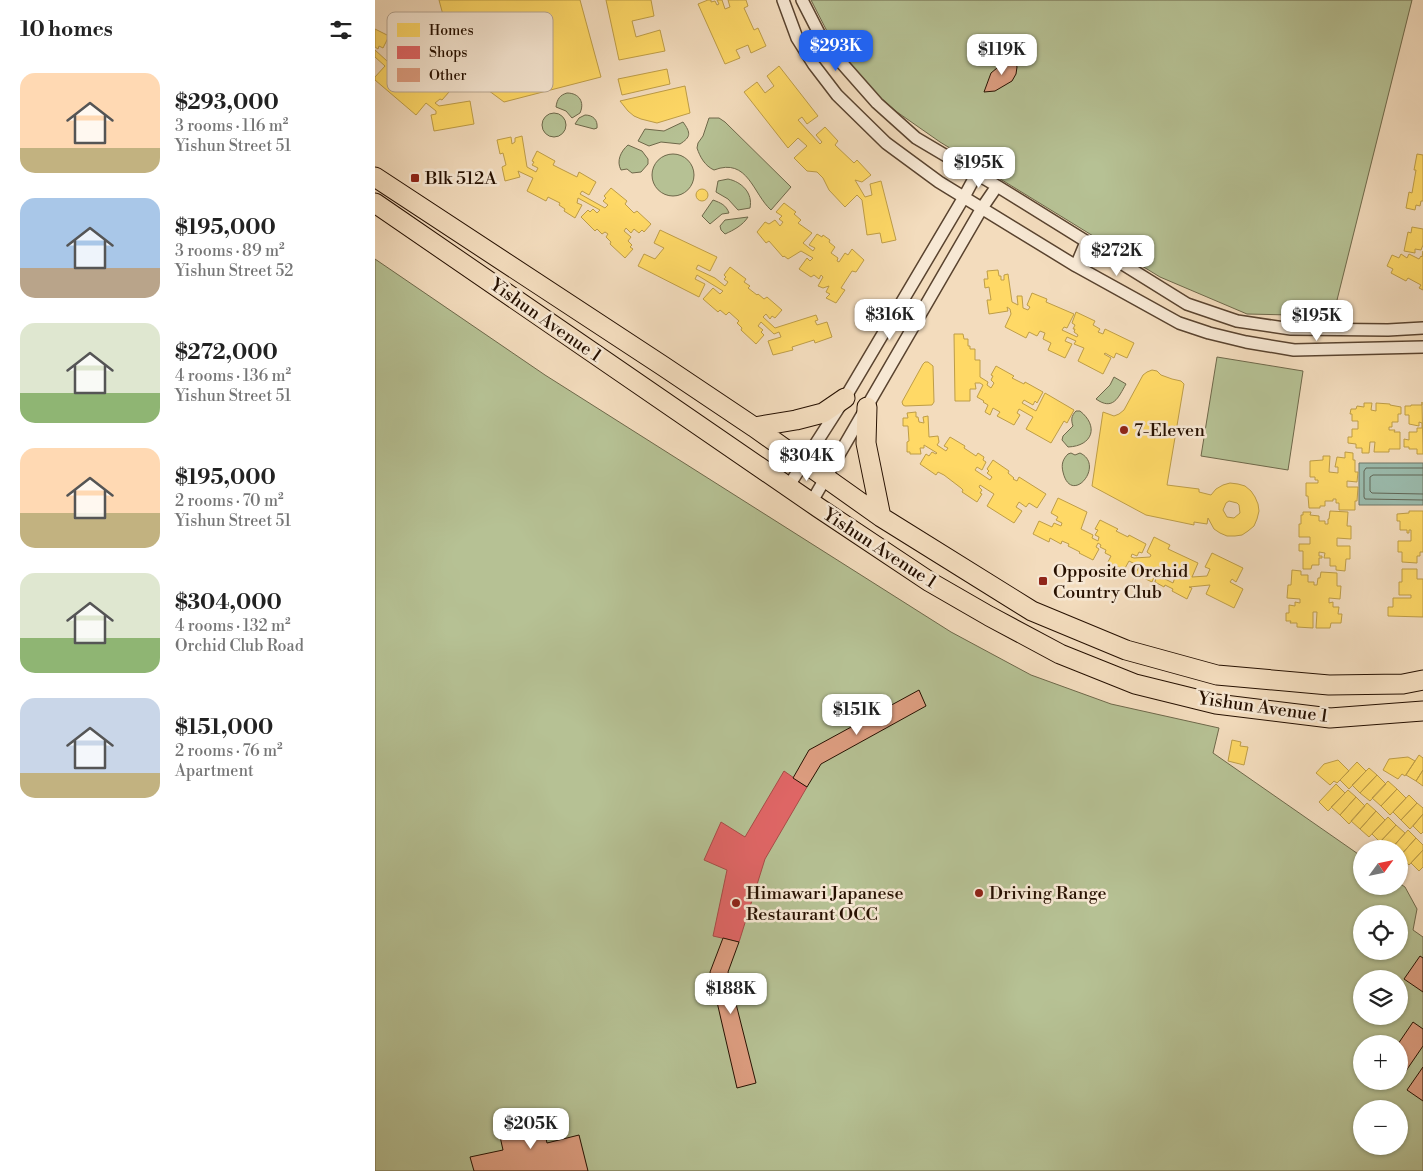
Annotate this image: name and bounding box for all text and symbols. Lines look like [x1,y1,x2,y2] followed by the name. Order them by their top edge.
[387,12,553,92] legend
[327,16,355,44] icon: filters
[20,17,113,43] text: 10 homes
[429,22,474,40] text: Homes
[801,30,871,72] pin: $293K
[967,34,1037,76] pin: $119K
[810,36,862,56] text: $293K
[978,40,1026,60] text: $119K
[429,44,467,62] text: Shops
[429,67,467,85] text: Other
[175,90,279,116] text: $293,000
[60,93,120,153] icon: home
[175,116,288,136] text: 3 rooms · 116 m²
[175,136,291,156] text: Yishun Street 51
[944,146,1014,189] pin: $195K
[954,153,1004,173] text: $195K
[424,167,497,190] place label: Blk 512A
[409,172,421,184] marker: Blk 512A
[175,215,276,241] text: $195,000
[60,218,120,278] icon: home
[1082,234,1152,277] pin: $272K
[175,241,285,261] text: 3 rooms · 89 m²
[1091,241,1143,261] text: $272K
[175,261,293,281] text: Yishun Street 52
[485,273,606,368] street label: Yishun Avenue 1
[855,298,925,341] pin: $316K
[1282,300,1352,342] pin: $195K
[866,305,914,325] text: $316K
[1292,306,1342,326] text: $195K
[175,340,278,366] text: $272,000
[60,343,120,403] icon: home
[175,366,291,386] text: 4 rooms · 136 m²
[175,386,291,406] text: Yishun Street 51
[1134,419,1205,442] place label: 7-Eleven
[1118,424,1130,436] marker: 7-Eleven
[772,440,842,482] pin: $304K
[780,446,834,466] text: $304K
[175,465,276,491] text: $195,000
[60,468,120,528] icon: home
[175,491,284,511] text: 2 rooms · 70 m²
[818,503,941,594] street label: Yishun Avenue 1
[175,511,291,531] text: Yishun Street 51
[1053,560,1189,604] place label: Opposite Orchid Country Club
[1037,575,1049,587] marker: Opposite Orchid Country Club
[175,590,282,616] text: $304,000
[60,593,120,653] icon: home
[175,616,291,636] text: 4 rooms · 132 m²
[175,636,304,656] text: Orchid Club Road
[1195,687,1330,728] street label: Yishun Avenue 1
[822,694,892,736] pin: $151K
[833,700,881,720] text: $151K
[175,715,273,741] text: $151,000
[60,718,120,778] icon: home
[175,741,283,761] text: 2 rooms · 76 m²
[175,761,254,781] text: Apartment
[1353,840,1407,895] north arrow
[1353,840,1408,1155] map controls
[746,882,904,926] place label: Himawari Japanese Restaurant OCC
[989,882,1107,905] place label: Driving Range
[973,887,985,899] marker: Driving Range
[730,897,742,909] marker: Himawari Japanese Restaurant OCC
[1353,905,1408,960] button: locate
[1353,970,1408,1025] button: layers
[696,972,766,1015] pin: $188K
[706,979,756,999] text: $188K
[1353,1035,1408,1090] button: +
[1353,1100,1408,1155] button: −
[496,1108,566,1150] pin: $205K
[504,1114,558,1134] text: $205K

